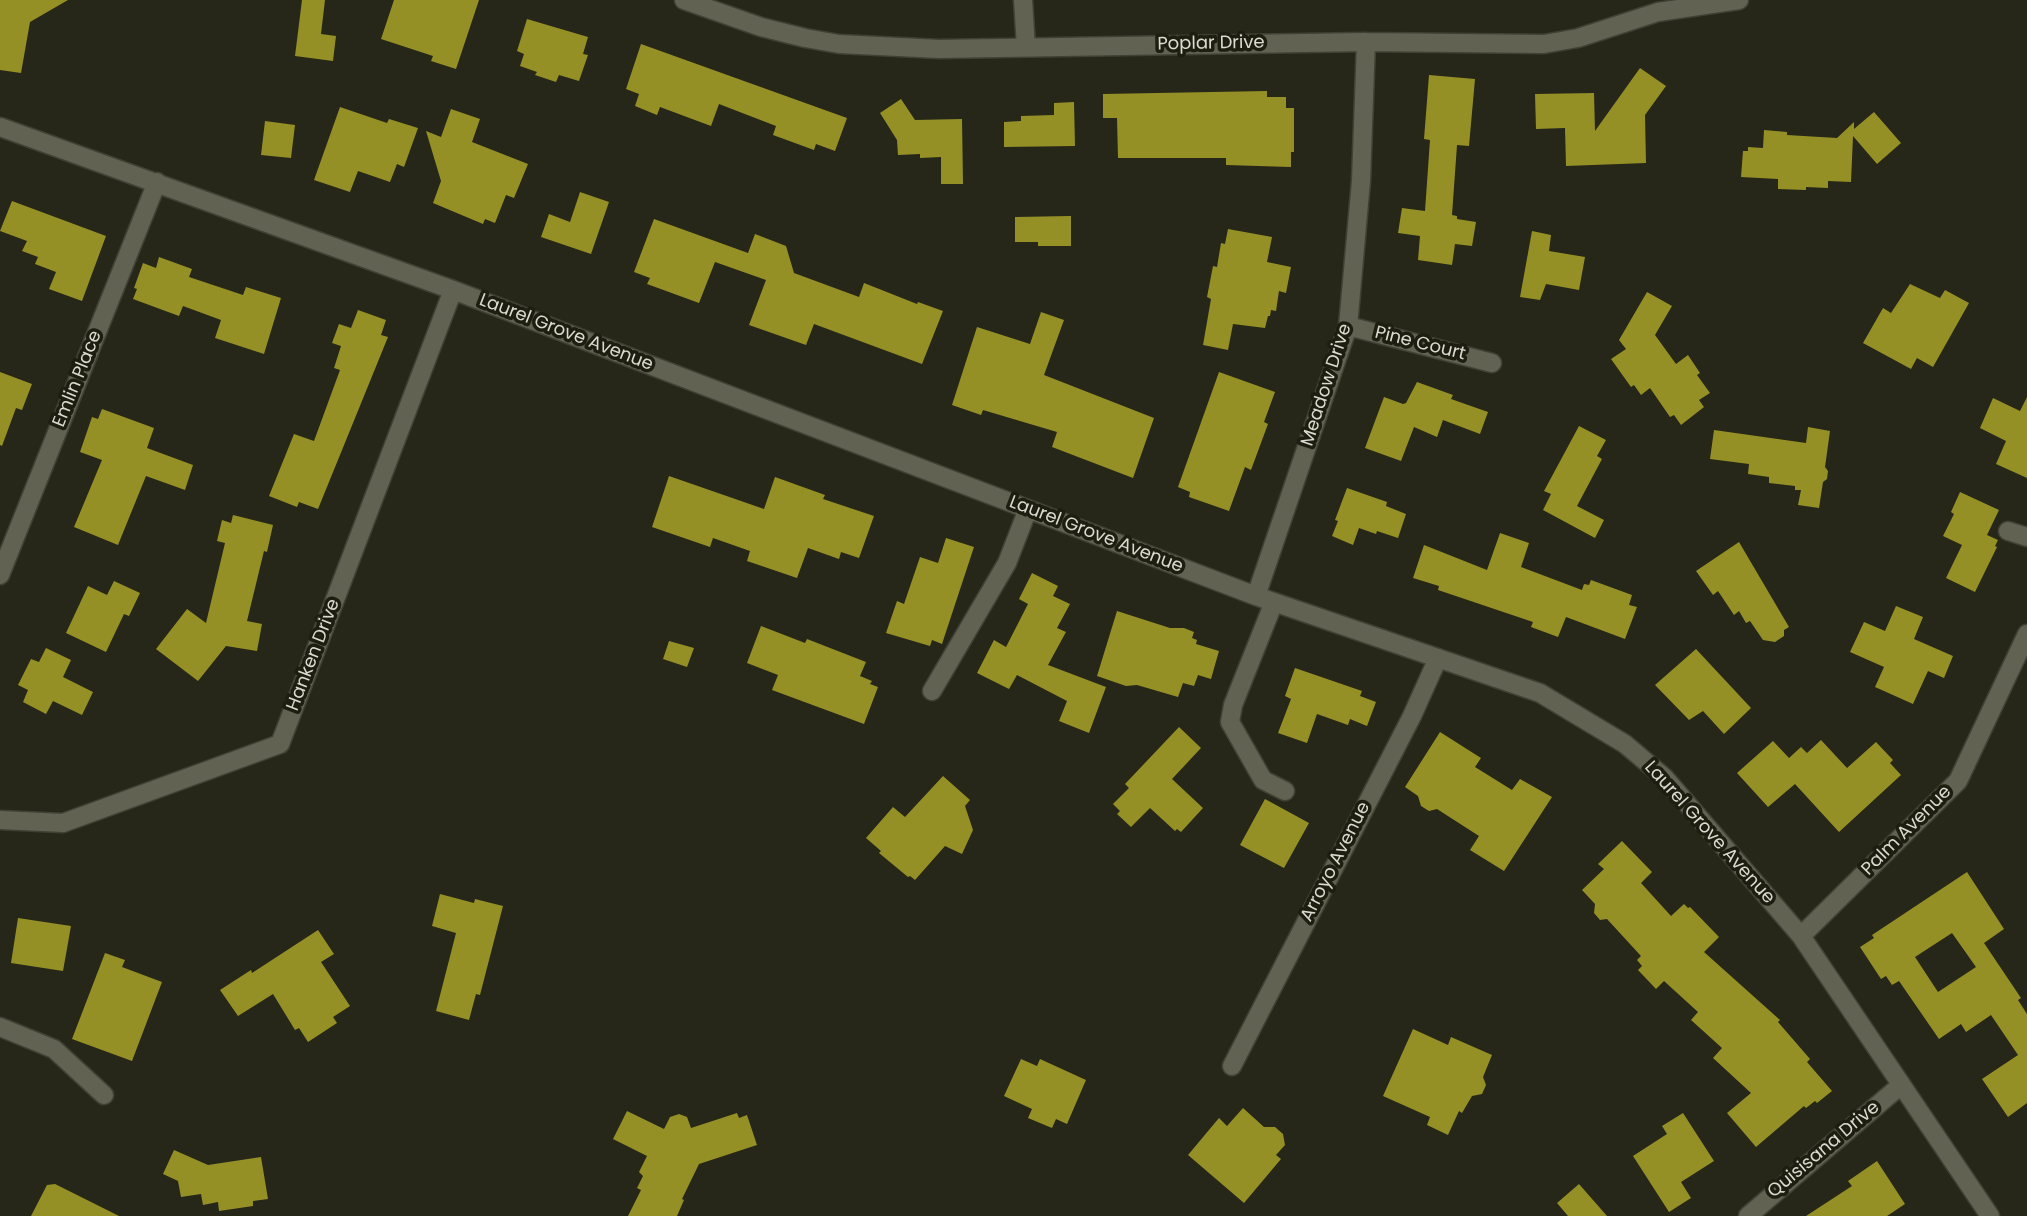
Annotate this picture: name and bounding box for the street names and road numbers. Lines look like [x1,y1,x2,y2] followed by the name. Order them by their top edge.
[1157,32,1265,56] street label: Poplar Drive
[476,290,656,376] street label: Laurel Grove Avenue
[1297,321,1357,449] street label: Meadow Drive
[1372,322,1468,366] street label: Pine Court
[49,328,107,430] street label: Emlin Place
[1006,492,1186,578] street label: Laurel Grove Avenue
[283,596,345,714] street label: Hanken Drive
[1639,757,1779,909] street label: Laurel Grove Avenue
[1858,782,1956,880] street label: Palm Avenue
[1297,799,1375,925] street label: Arroyo Avenue
[1764,1097,1884,1203] street label: Quisisana Drive

